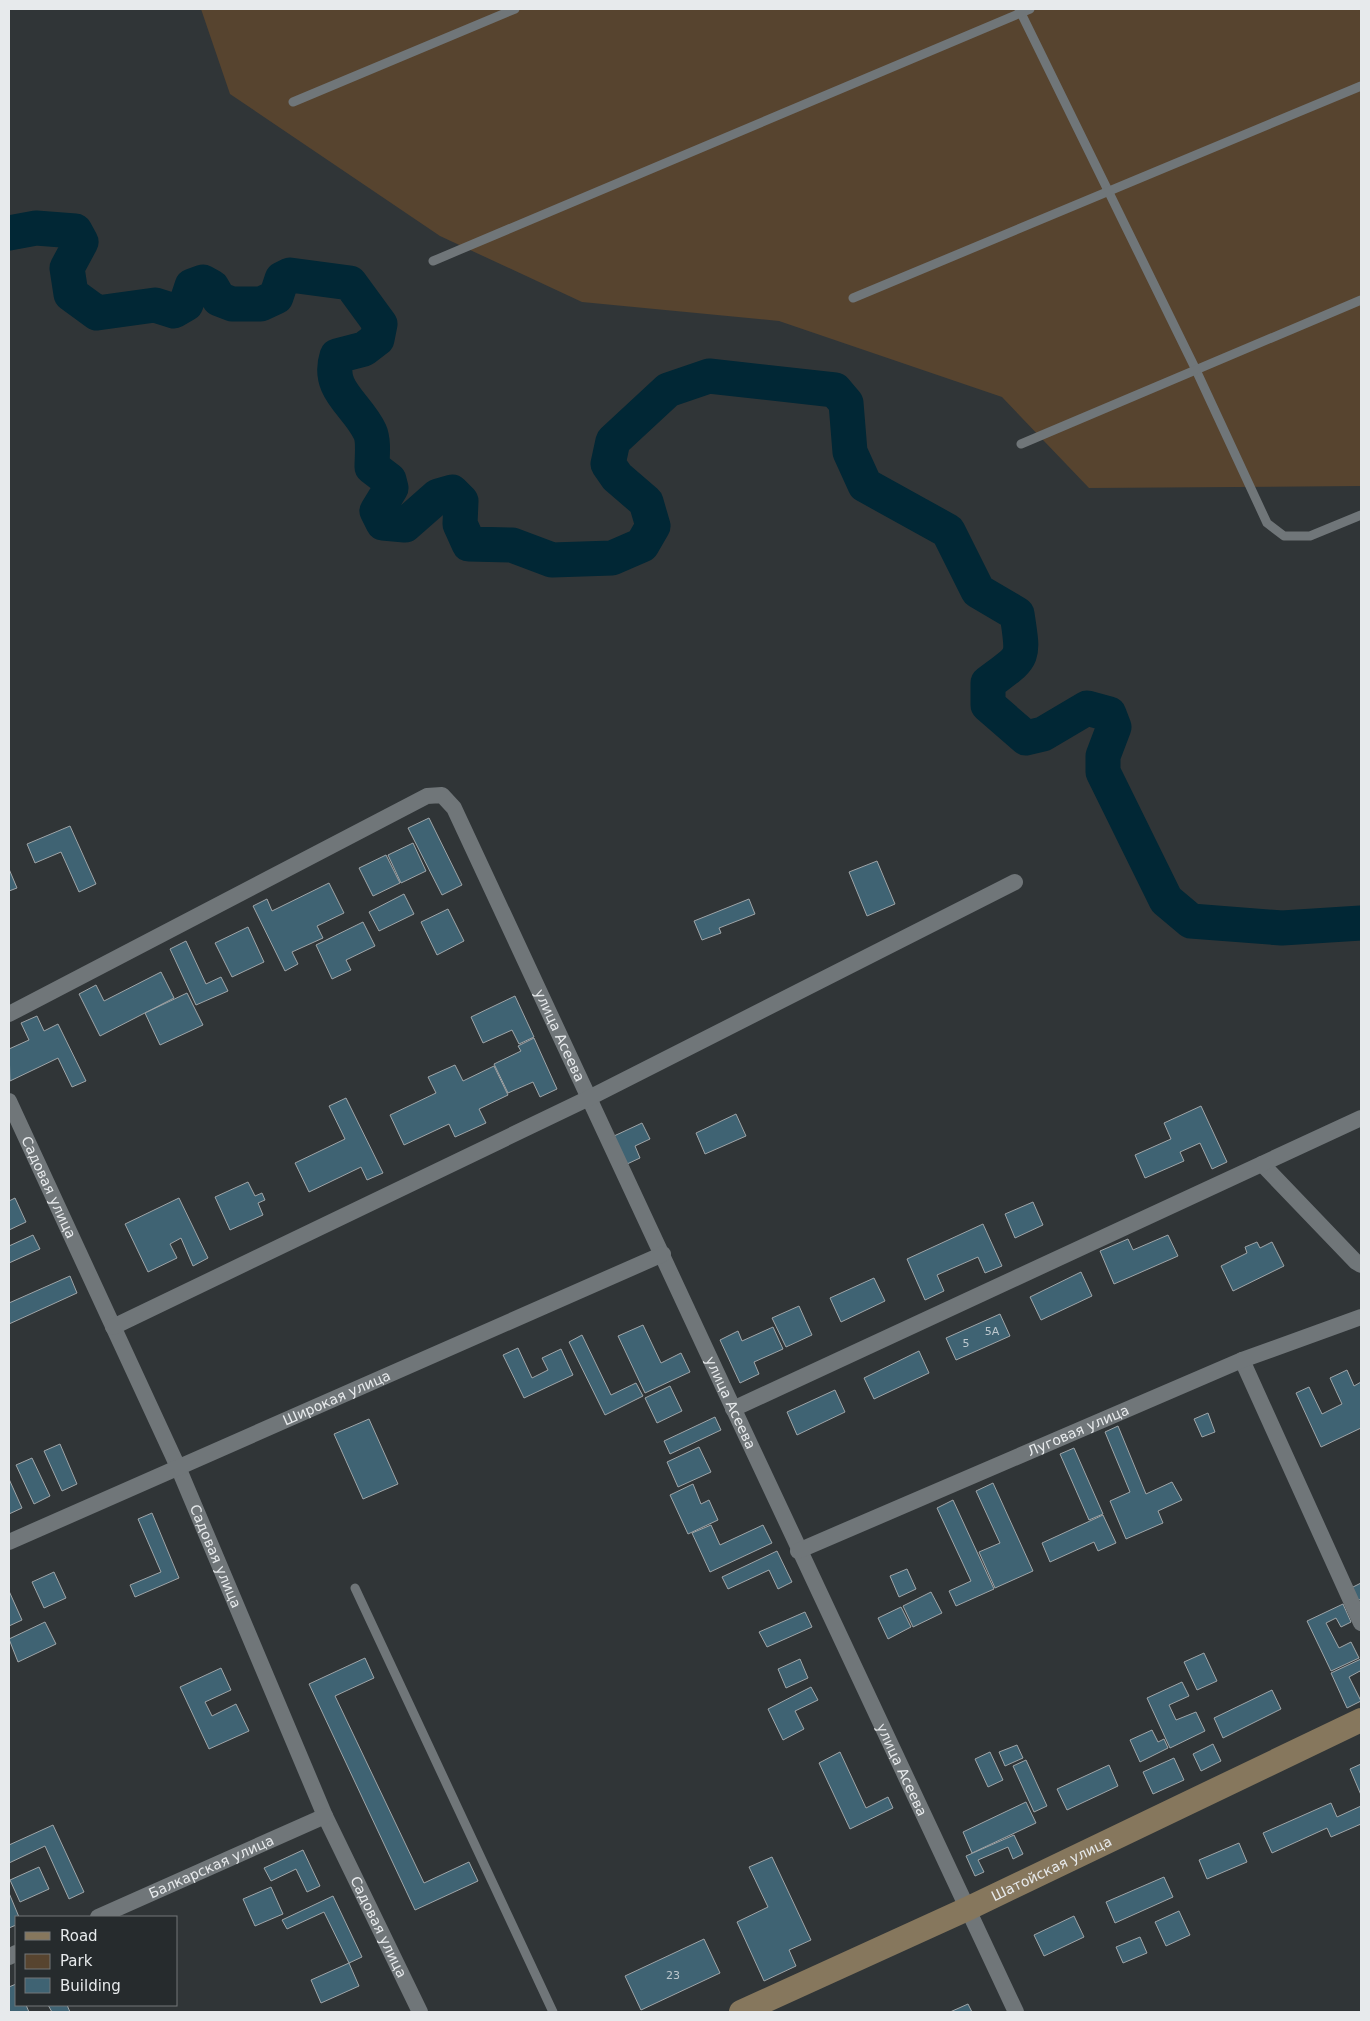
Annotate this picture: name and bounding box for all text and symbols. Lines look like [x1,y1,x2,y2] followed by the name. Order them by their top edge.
[531,986,588,1084] street label: улица Асеева
[18,1134,79,1241] street label: Садовая улица
[985,1325,1000,1338] house number: 5А
[963,1337,970,1350] house number: 5
[702,1354,759,1451] street label: улица Асеева
[280,1367,393,1428] street label: Широкая улица
[1025,1402,1131,1459] street label: Луговая улица
[187,1502,244,1610] street label: Садовая улица
[873,1721,931,1818] street label: улица Асеева
[146,1832,276,1901] street label: Балкарская улица
[989,1833,1114,1904] street label: Шатойская улица
[347,1873,410,1980] street label: Садовая улица
[15,1916,178,2006] legend
[60,1927,98,1945] text: Road
[60,1952,93,1970] text: Park
[666,1969,680,1982] house number: 23
[60,1977,121,1995] text: Building

